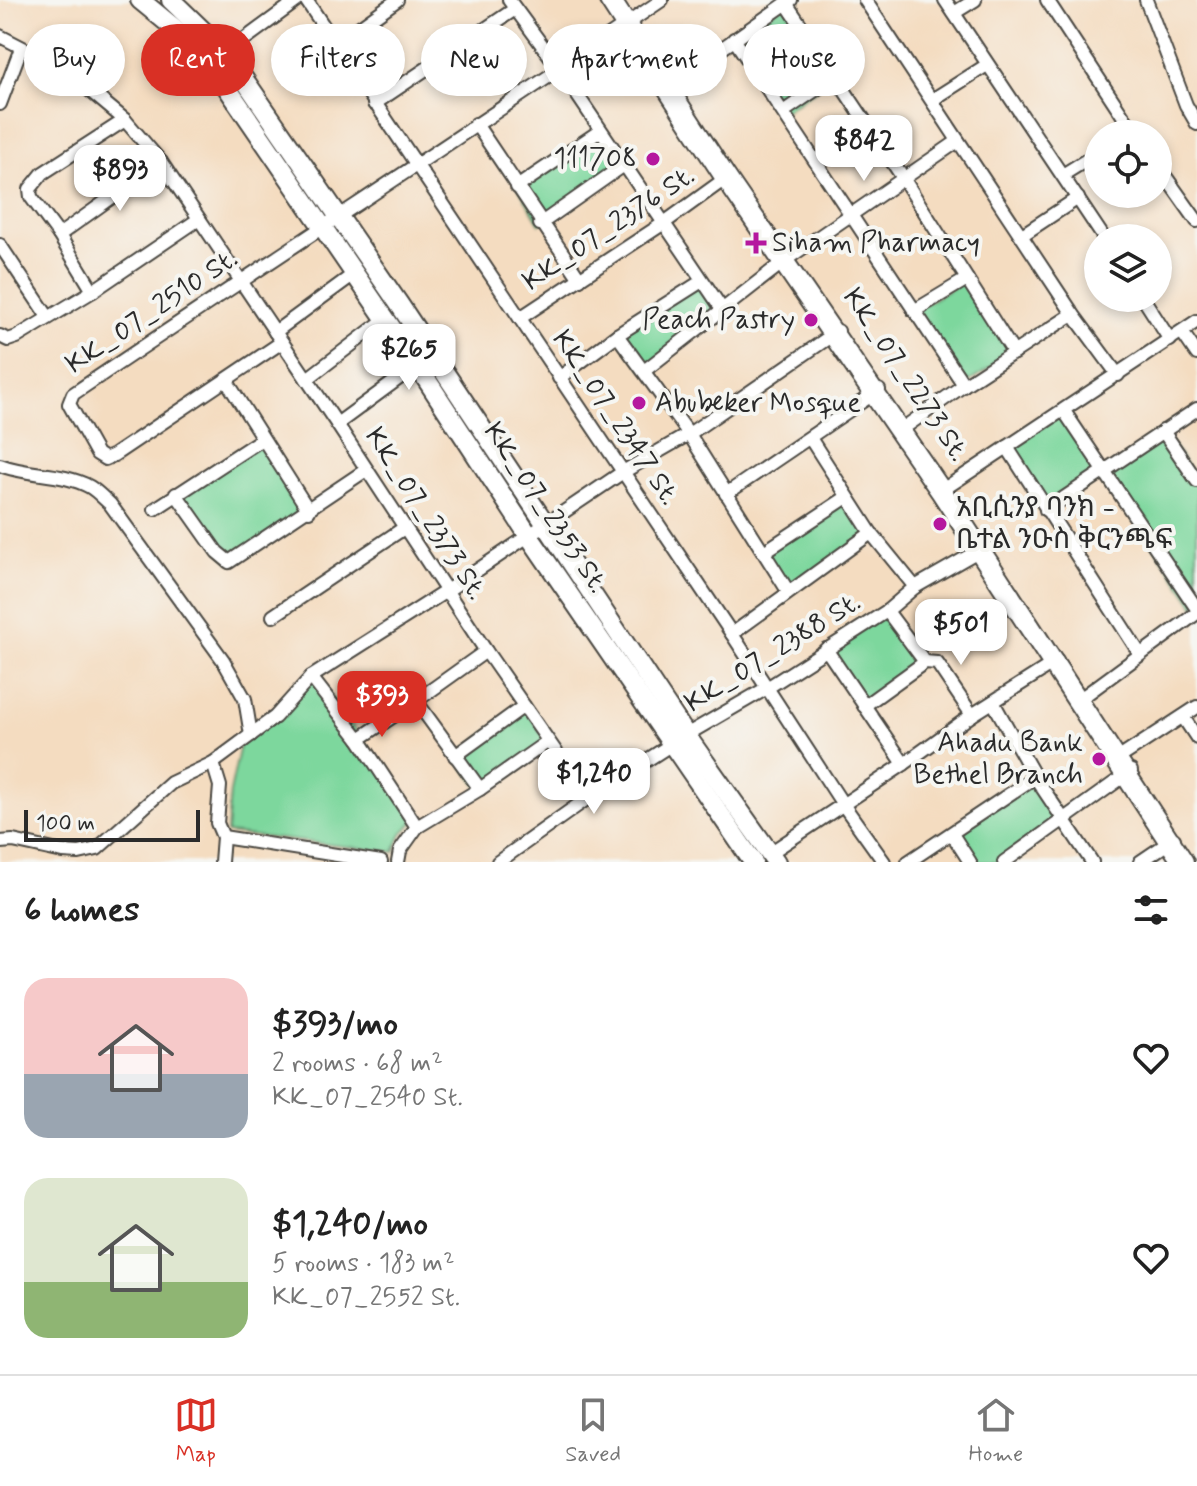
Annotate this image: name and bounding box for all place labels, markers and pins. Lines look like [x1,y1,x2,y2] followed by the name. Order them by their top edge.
[817,115,911,183] pin: $842
[553,141,637,178] place label: 111708
[73,145,167,213] pin: $893
[644,150,662,168] marker: 111708
[772,225,980,262] place label: Siham Pharmacy
[747,234,765,252] marker: Siham Pharmacy
[643,302,795,339] place label: Peach Pastry
[802,311,820,329] marker: Peach Pastry
[362,324,456,392] pin: $265
[655,385,861,422] place label: Abubeker Mosque
[630,394,648,412] marker: Abubeker Mosque
[956,490,1173,559] place label: አቢሲንያ ባንክ - ቤተል ንዑስ ቅርንጫፍ
[931,515,949,533] marker: አቢሲንያ ባንክ - ቤተል ንዑስ ቅርንጫፍ
[914,599,1008,667] pin: $501
[335,671,429,739] pin: $393
[913,725,1083,794] place label: Ahadu Bank Bethel Branch
[529,748,659,816] pin: $1,240
[1090,750,1108,768] marker: Ahadu Bank Bethel Branch

